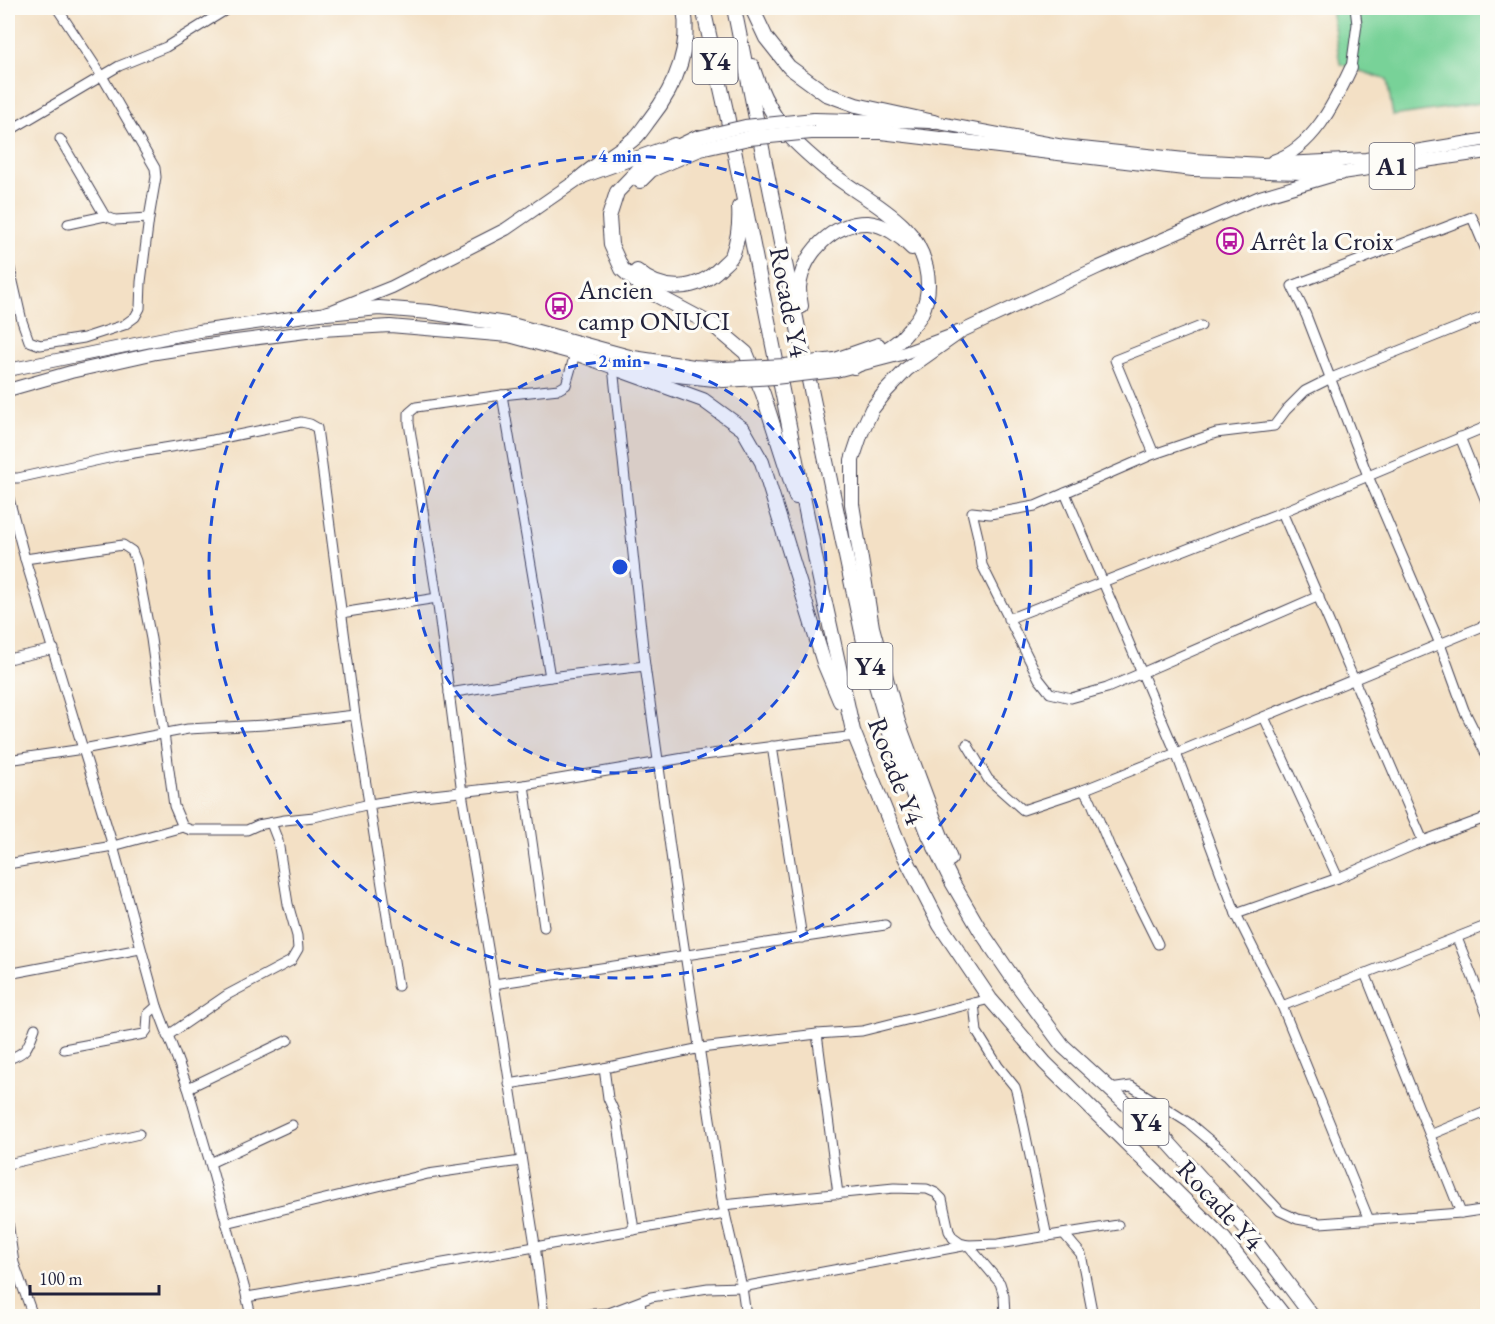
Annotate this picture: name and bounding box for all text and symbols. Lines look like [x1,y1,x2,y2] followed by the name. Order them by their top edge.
[692,38,738,84] road number: Y4
[1370,143,1414,189] road number: A1
[598,144,642,167] text: 4 min
[1249,223,1394,258] place label: Arrêt la Croix
[1215,226,1245,256] bus stop icon: Arrêt la Croix
[762,244,818,361] street label: Rocade Y4
[577,272,730,338] place label: Ancien camp ONUCI
[544,291,574,321] bus stop icon: Ancien camp ONUCI
[598,349,642,372] text: 2 min
[610,557,630,577] centre of rings
[848,643,892,689] road number: Y4
[860,712,933,830] street label: Rocade Y4
[1124,1099,1168,1145] road number: Y4
[1169,1152,1272,1258] street label: Rocade Y4
[30,1258,159,1296] scale bar
[39,1267,83,1290] text: 100 m

